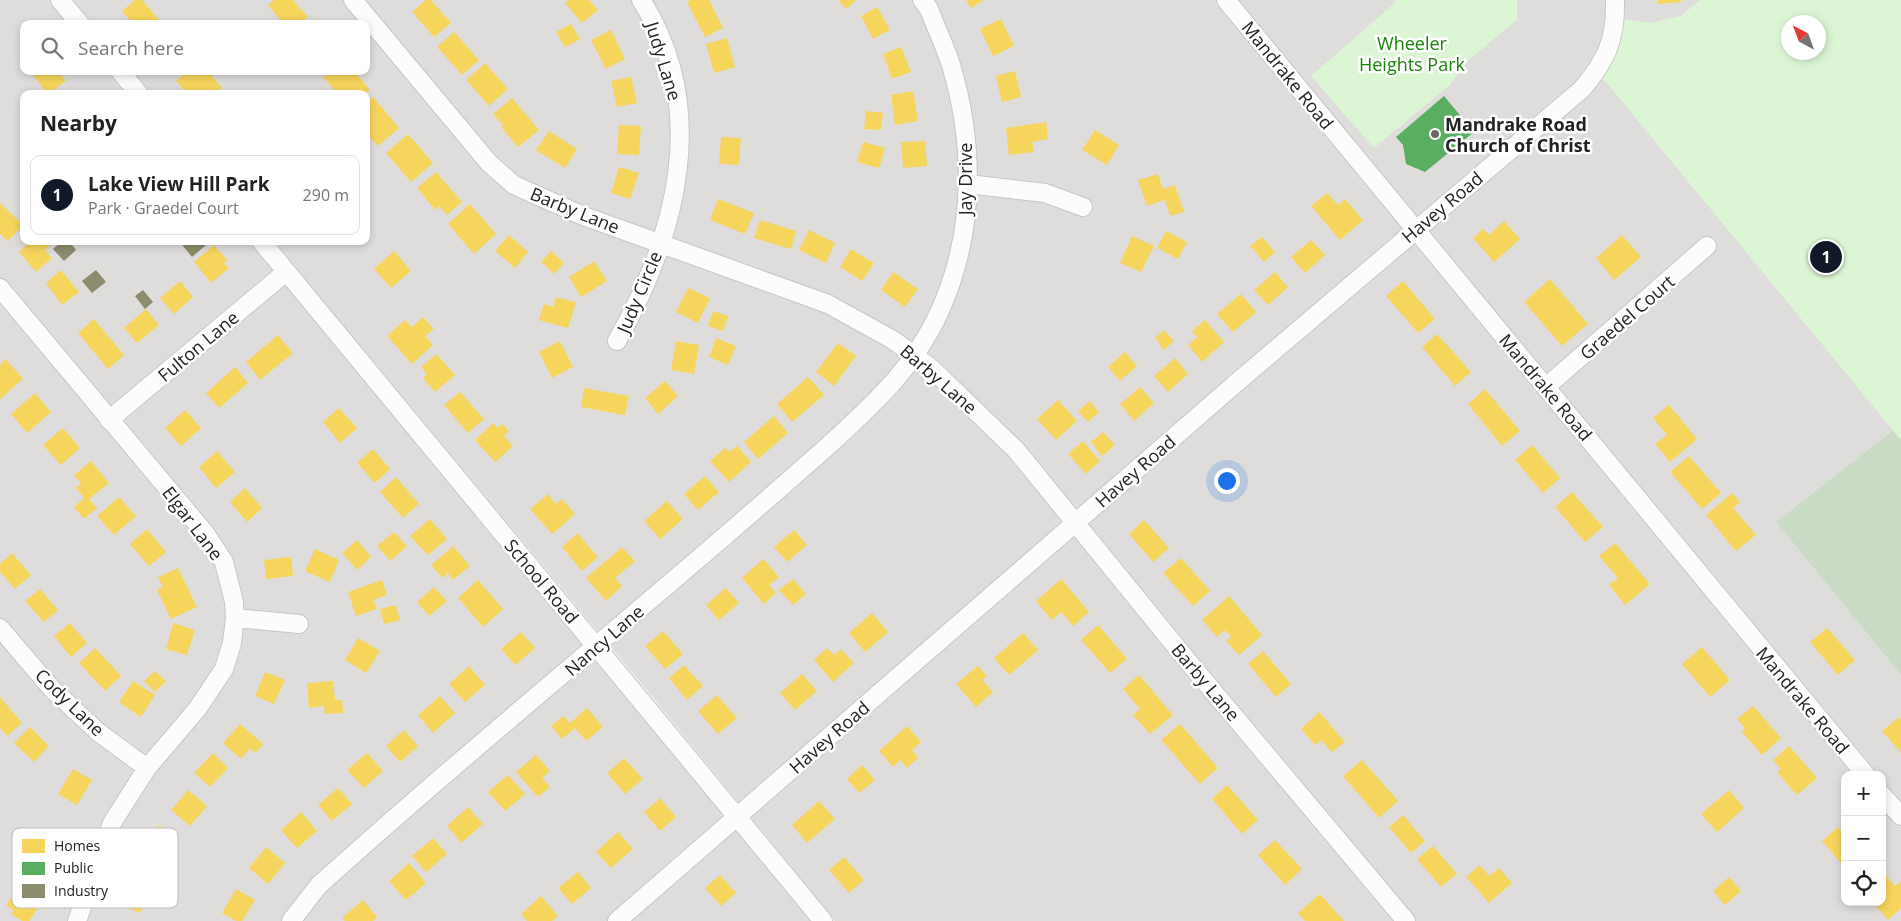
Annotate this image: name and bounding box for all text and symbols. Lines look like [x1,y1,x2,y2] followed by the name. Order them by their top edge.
[1781,15,1826,60] north arrow
[1237,16,1339,134] street label: Mandrake Road
[640,17,687,103] street label: Judy Lane
[20,20,370,75] search box
[1359,31,1466,76] park label: Wheeler Heights Park
[38,34,66,62] icon: search
[78,35,184,61] text: Search here
[40,109,117,137] text: Nearby
[1445,112,1591,157] place label: Mandrake Road Church of Christ
[1429,128,1441,140] marker: Mandrake Road Church of Christ
[953,143,977,217] street label: Jay Drive
[1396,166,1488,248] street label: Havey Road
[88,171,269,197] text: Lake View Hill Park
[527,181,623,239] street label: Barby Lane
[52,184,62,206] text: 1
[303,184,349,206] text: 290 m
[88,197,239,219] text: Park · Graedel Court
[1810,238,1842,276] pin: 1
[610,247,667,339] street label: Judy Circle
[1575,269,1679,365] street label: Graedel Court
[153,305,243,387] street label: Fulton Lane
[1494,328,1598,446] street label: Mandrake Road
[896,339,982,419] street label: Barby Lane
[1090,429,1180,513] street label: Havey Road
[1214,468,1240,494] your location
[157,481,229,565] street label: Elgar Lane
[500,534,584,628] street label: School Road
[559,599,649,681] street label: Nancy Lane
[1167,638,1245,726] street label: Barby Lane
[1751,641,1855,759] street label: Mandrake Road
[30,663,110,741] street label: Cody Lane
[784,695,874,779] street label: Havey Road
[1841,771,1886,906] map controls
[1841,771,1886,816] button: +
[1841,816,1886,861] button: −
[12,828,178,908] legend
[54,836,101,855] text: Homes
[54,858,94,877] text: Public
[1841,861,1886,906] button: locate
[54,881,109,900] text: Industry

